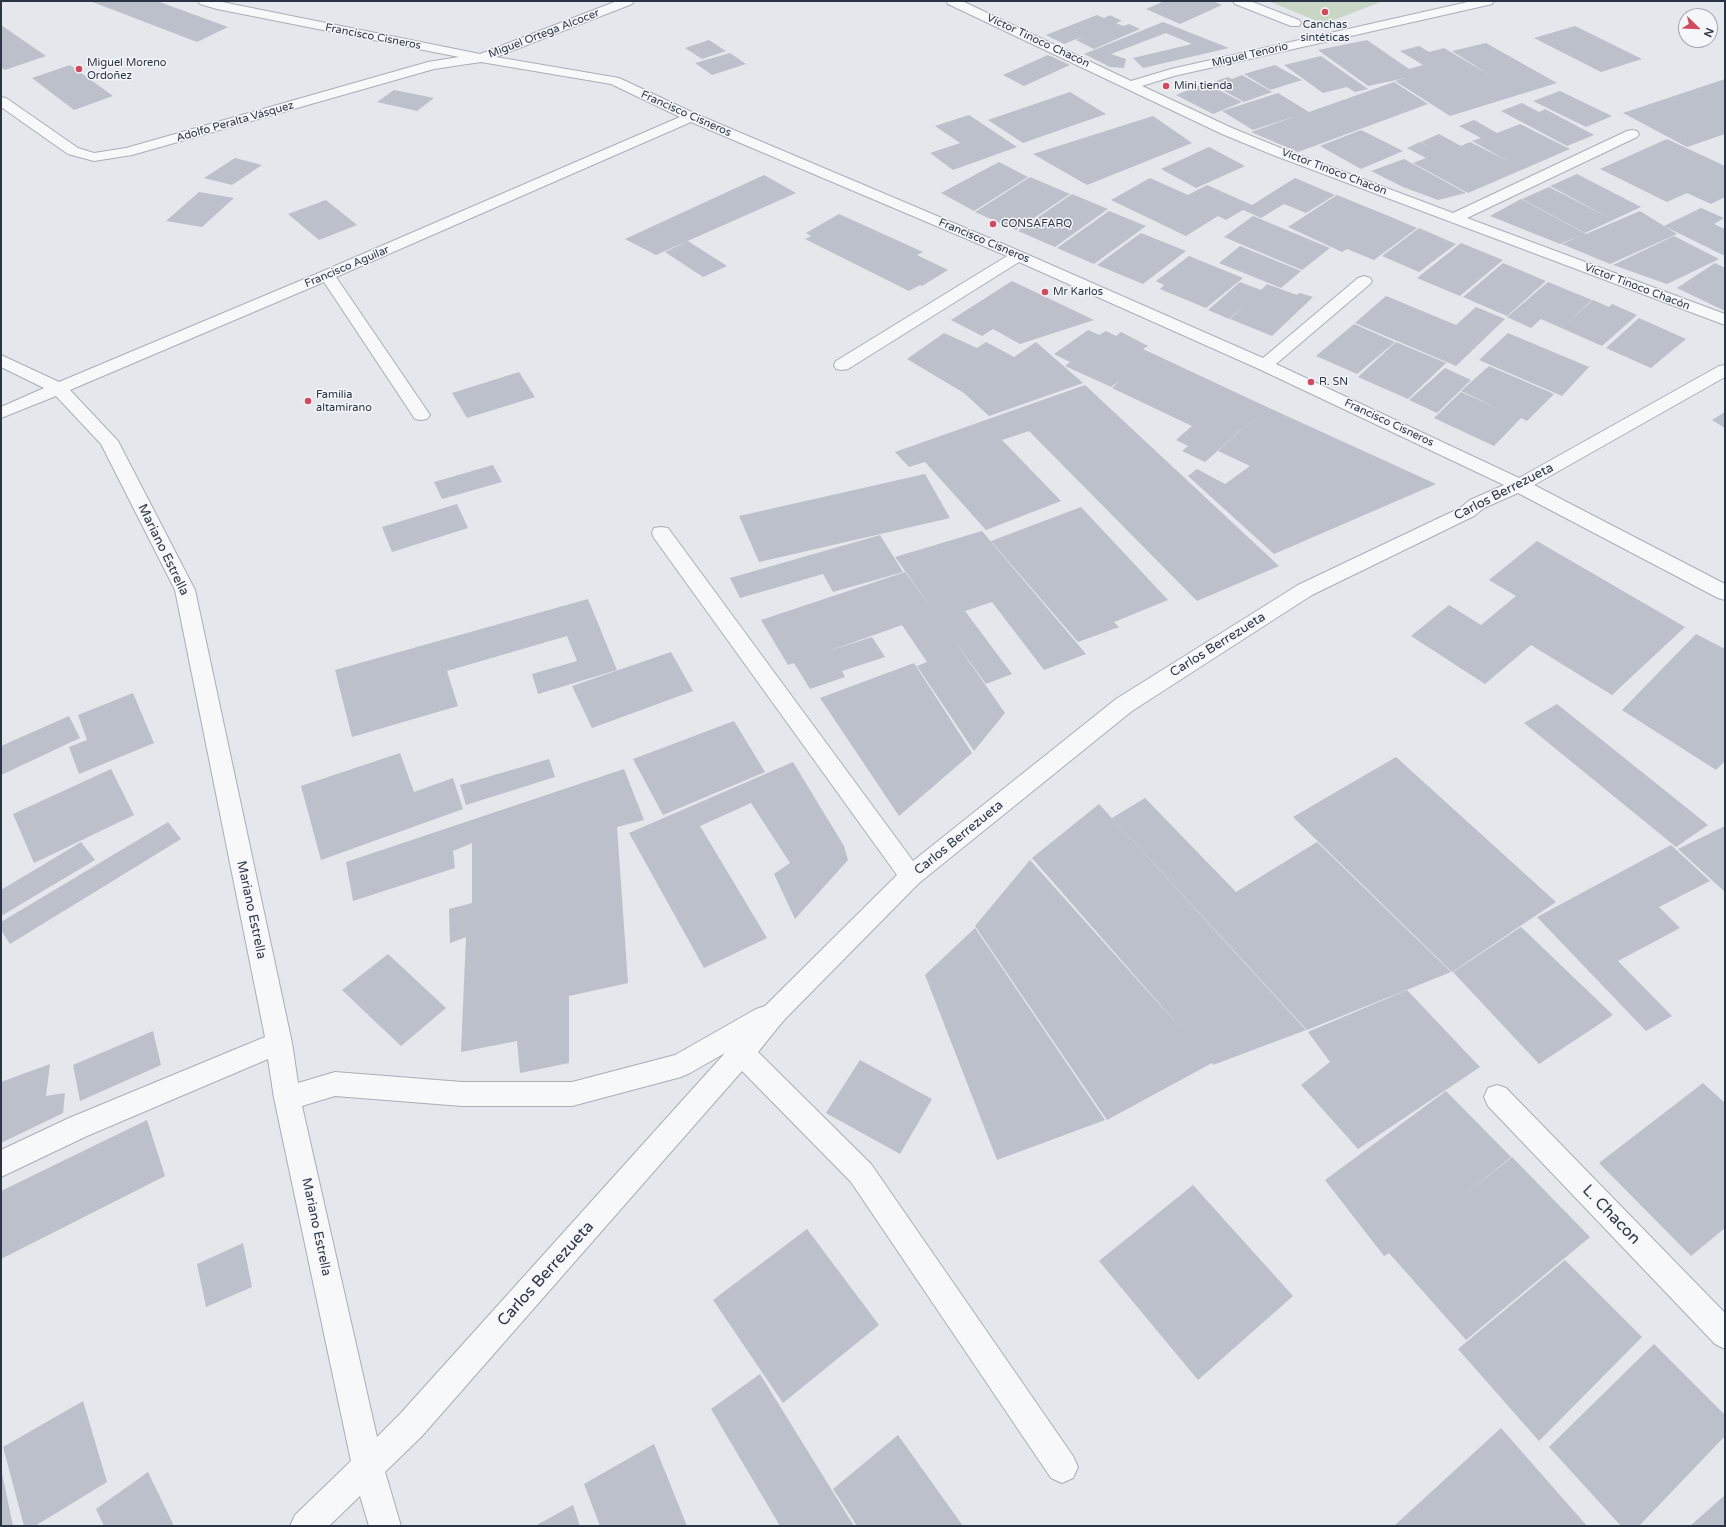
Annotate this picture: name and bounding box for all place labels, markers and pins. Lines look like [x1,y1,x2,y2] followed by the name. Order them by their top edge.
[1320,7,1330,17] marker: Canchas sintéticas
[1300,18,1350,44] place label: Canchas sintéticas
[87,56,167,82] place label: Miguel Moreno Ordoñez
[74,64,84,74] marker: Miguel Moreno Ordoñez
[1174,79,1233,93] place label: Mini tienda
[1161,81,1171,91] marker: Mini tienda
[1001,217,1072,231] place label: CONSAFARQ
[988,219,998,229] marker: CONSAFARQ
[1053,285,1103,299] place label: Mr Karlos
[1040,287,1050,297] marker: Mr Karlos
[1319,375,1348,389] place label: R. SN
[1306,377,1316,387] marker: R. SN
[316,388,372,414] place label: Familia altamirano
[303,396,313,406] marker: Familia altamirano

